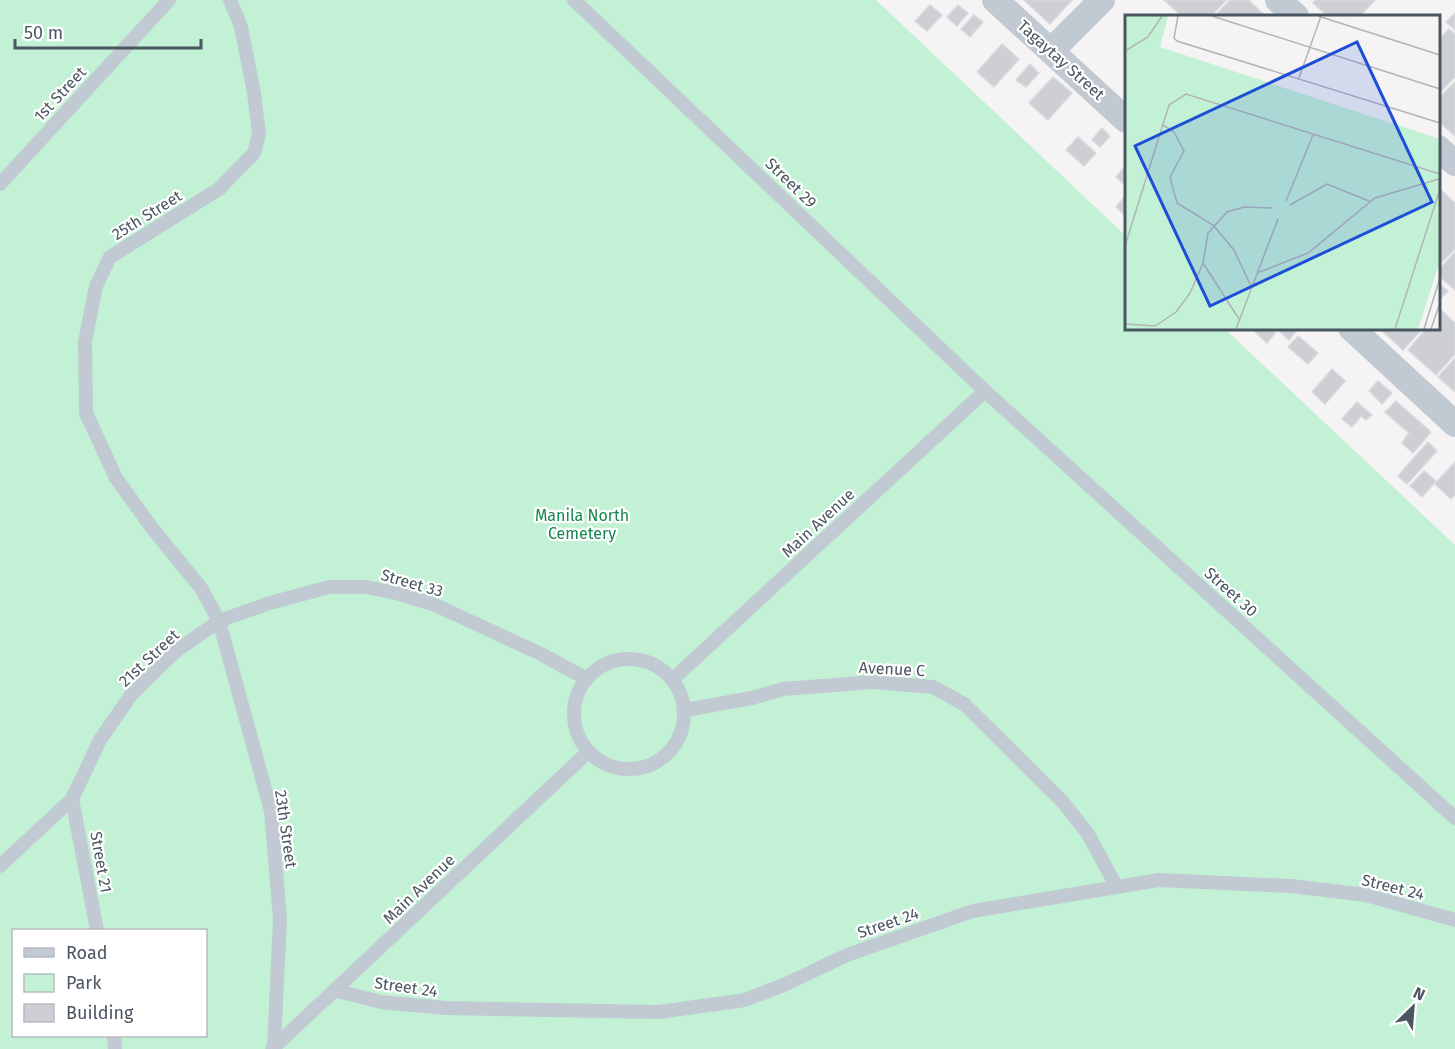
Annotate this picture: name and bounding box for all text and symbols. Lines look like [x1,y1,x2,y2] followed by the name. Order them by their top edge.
[15,12,201,50] scale bar
[1125,15,1440,330] inset map
[1014,16,1108,104] street label: Tagaytay Street
[24,22,63,44] text: 50 m
[30,63,90,125] street label: 1st Street
[761,154,821,212] street label: Street 29
[109,186,186,244] street label: 25th Street
[778,485,858,561] street label: Main Avenue
[535,506,629,543] park label: Manila North Cemetery
[1201,563,1261,621] street label: Street 30
[379,565,445,601] street label: Street 33
[115,625,183,691] street label: 21st Street
[858,658,926,680] street label: Avenue C
[271,789,301,869] street label: 23th Street
[86,830,116,894] street label: Street 21
[379,850,459,928] street label: Main Avenue
[1360,870,1427,904] street label: Street 24
[855,903,922,942] street label: Street 24
[12,929,207,1037] legend
[66,942,108,964] text: Road
[66,972,102,994] text: Park
[373,973,439,1001] street label: Street 24
[1383,977,1443,1037] north arrow
[1410,983,1428,1005] text: N
[66,1002,134,1024] text: Building

